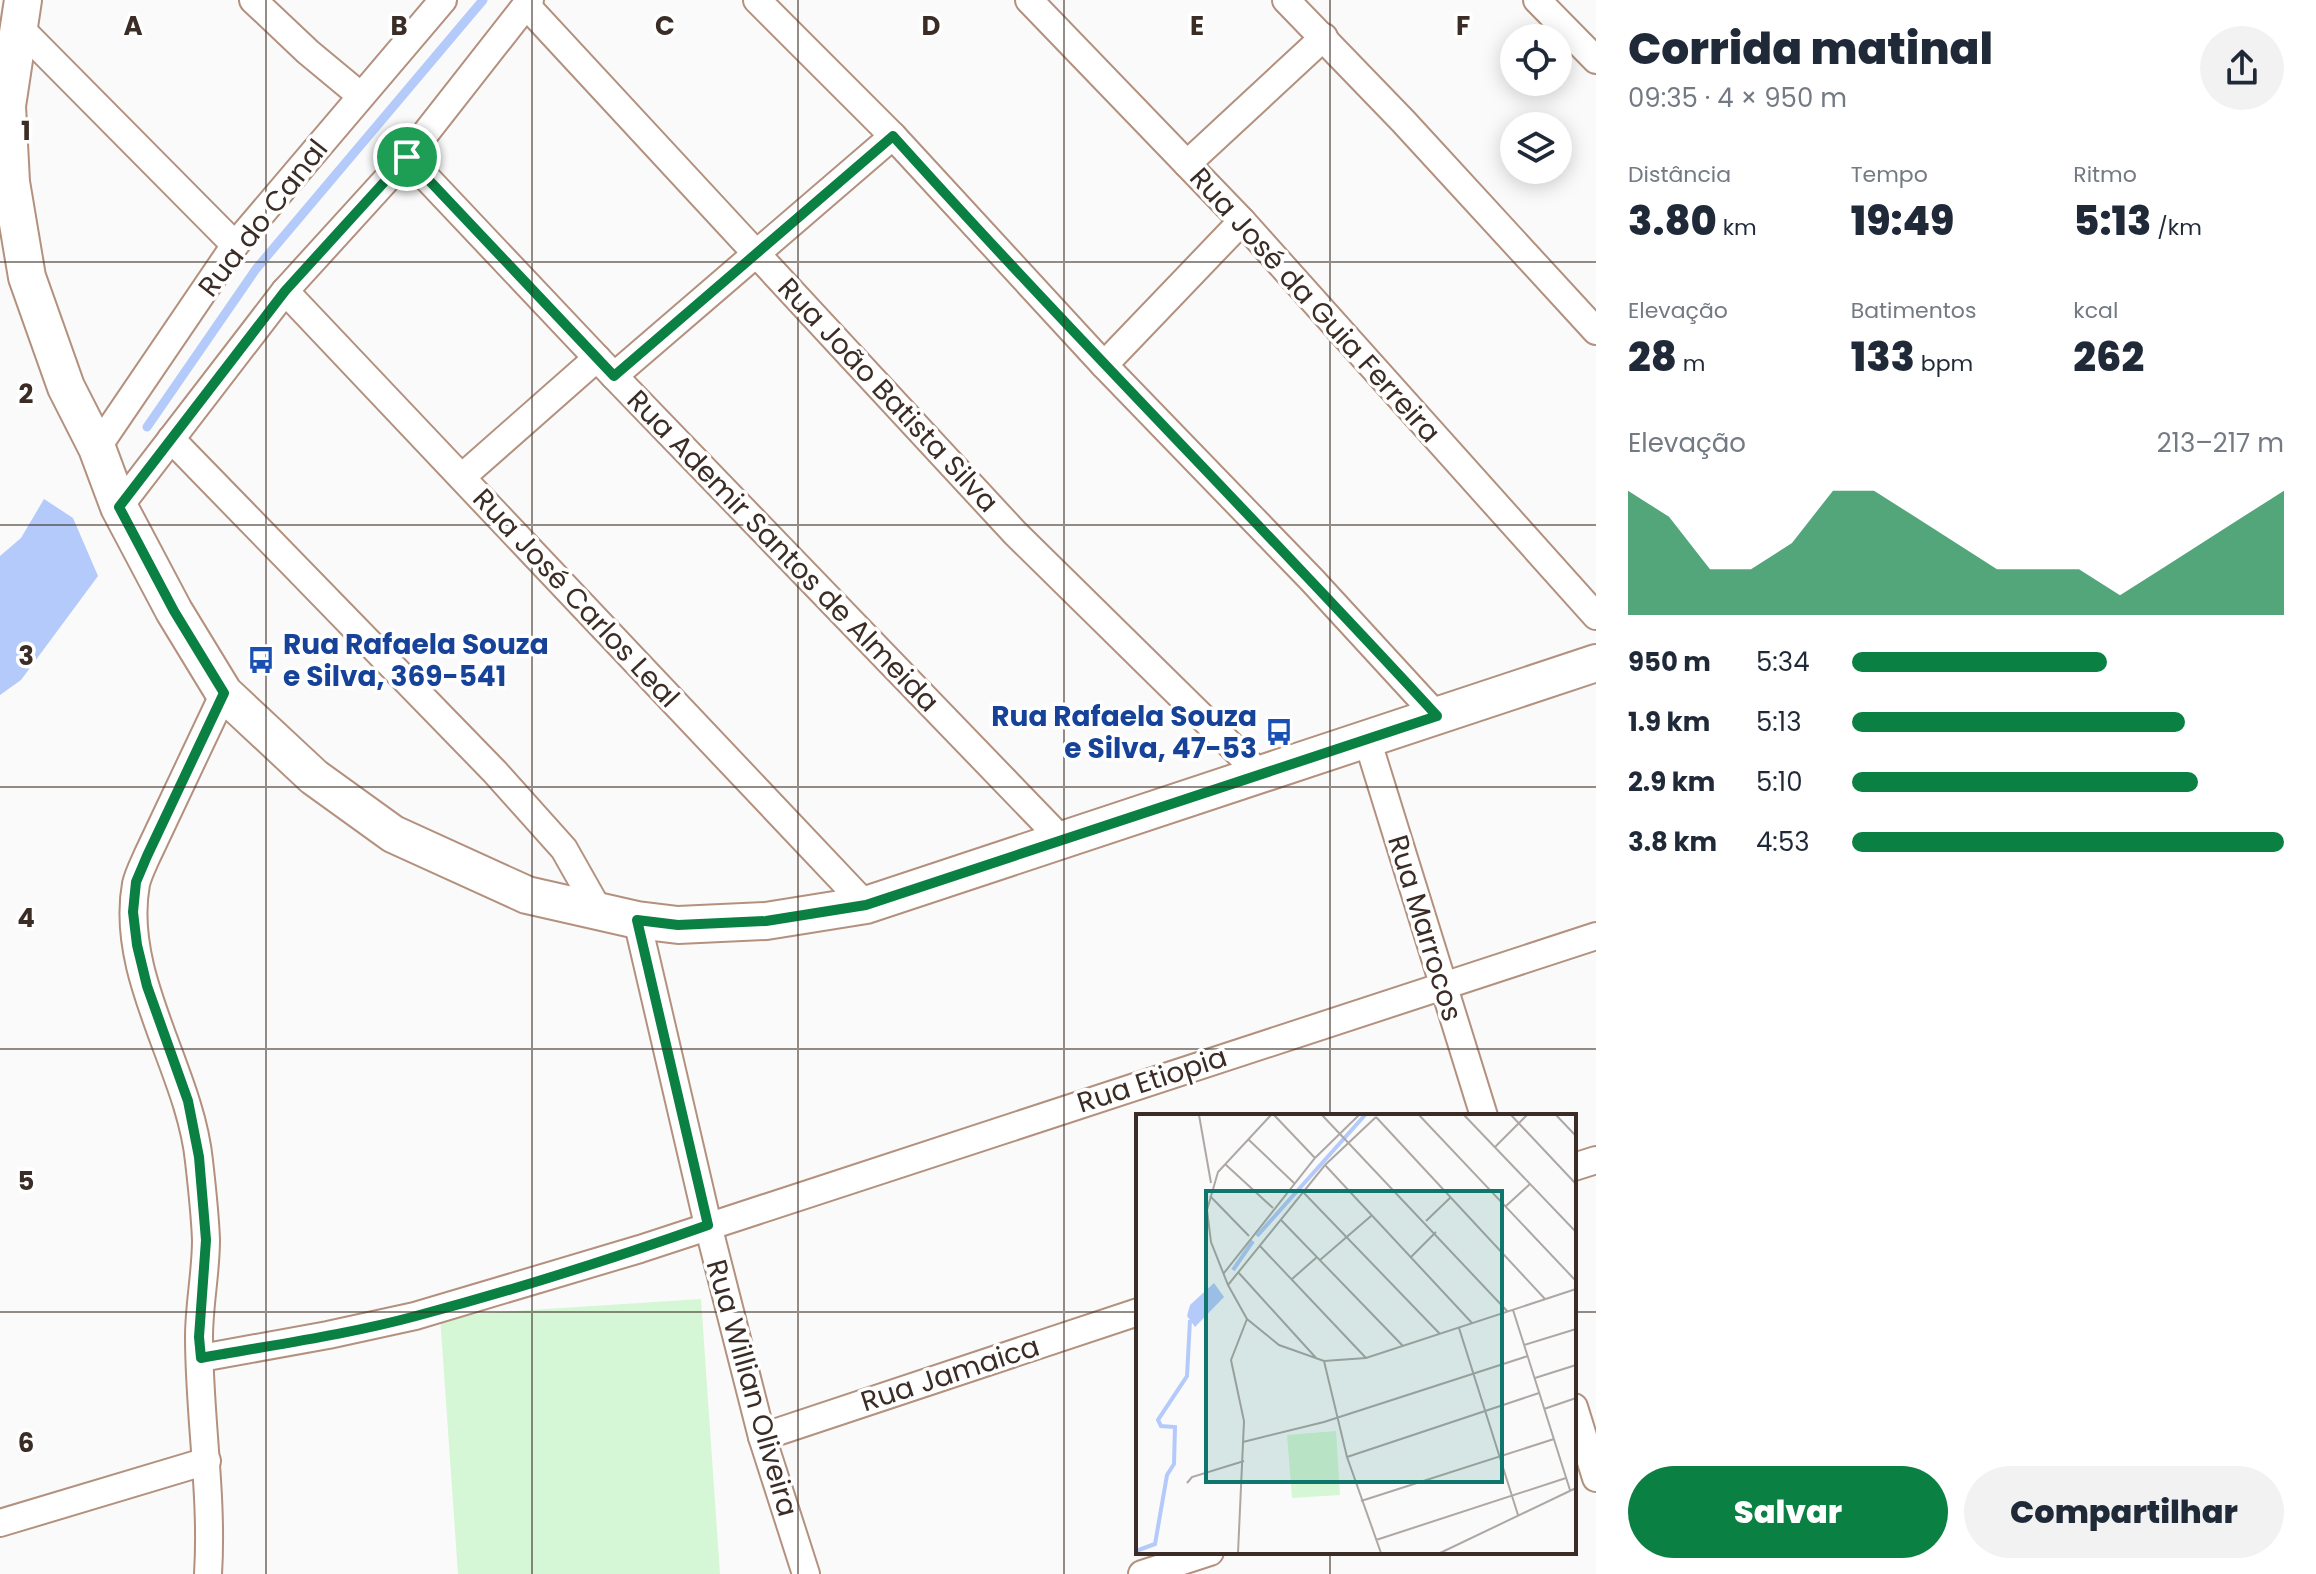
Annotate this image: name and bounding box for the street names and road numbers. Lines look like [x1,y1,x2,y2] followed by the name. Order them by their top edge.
[189,131,337,305] street label: Rua do Canal
[1181,159,1449,451] street label: Rua José da Guia Ferreira
[769,269,1007,521] street label: Rua João Batista Silva
[618,381,948,721] street label: Rua Ademir Santos de Almeida
[464,480,688,716] street label: Rua José Carlos Leal
[1378,830,1472,1026] street label: Rua Marrocos
[1072,1037,1232,1123] street label: Rua Etiopia
[697,1255,807,1521] street label: Rua Willian Oliveira
[856,1327,1044,1421] street label: Rua Jamaica

